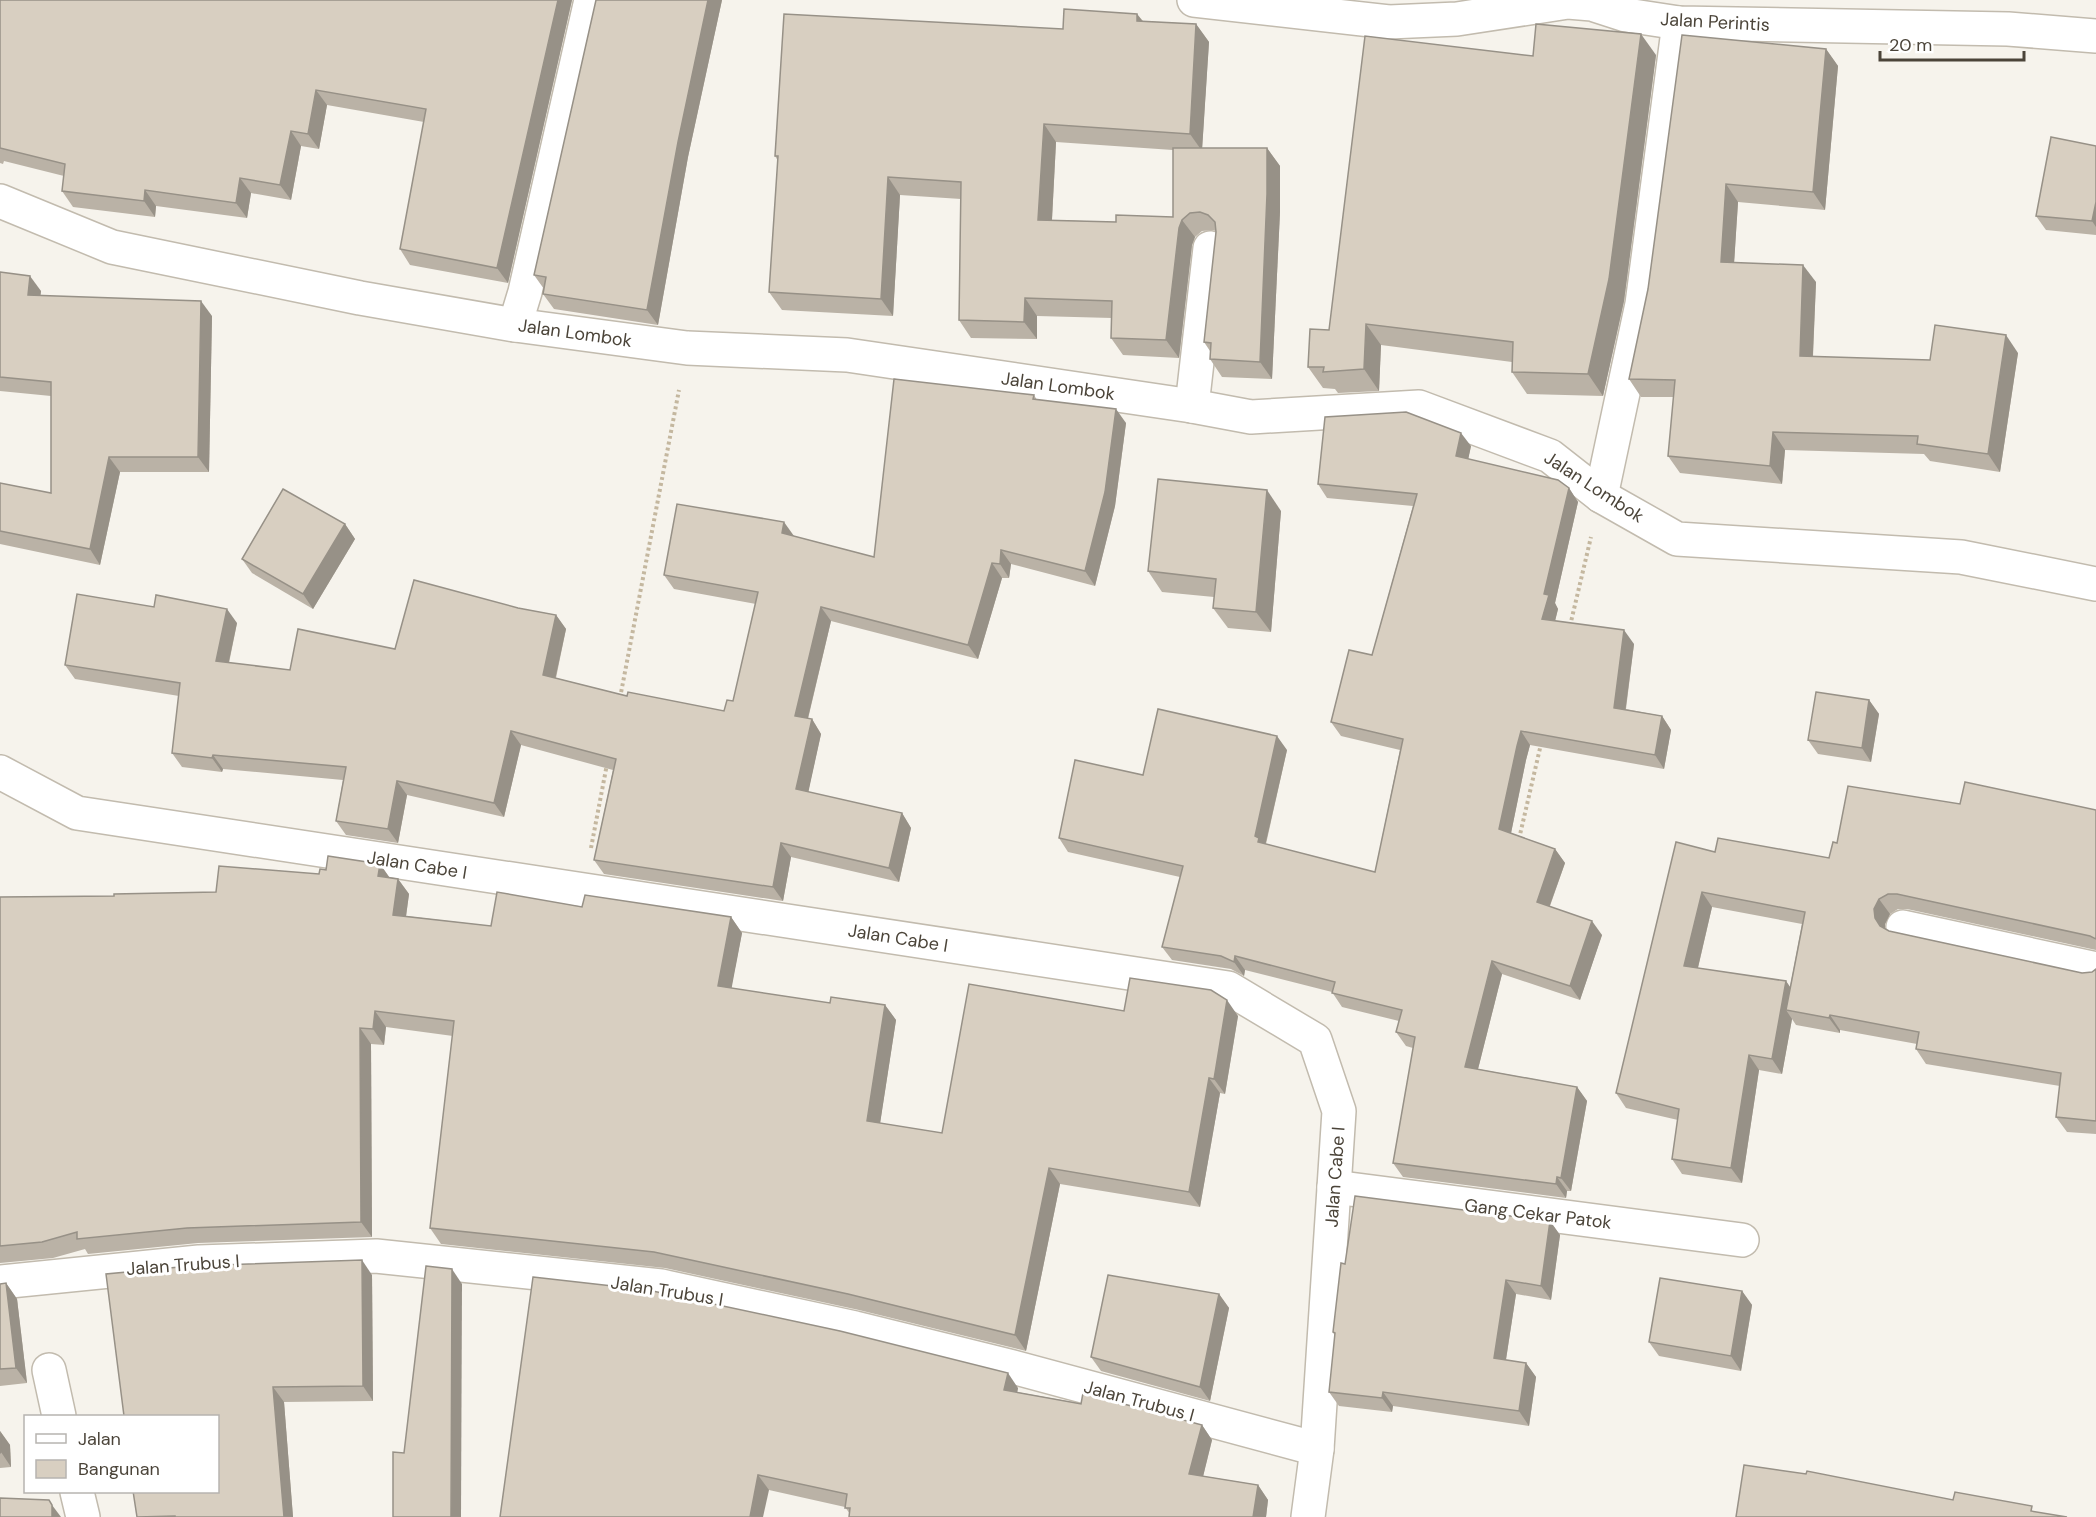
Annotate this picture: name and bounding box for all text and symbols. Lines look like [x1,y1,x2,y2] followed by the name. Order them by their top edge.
[1660,7,1770,37] street label: Jalan Perintis
[1880,24,2024,62] scale bar
[1889,33,1932,57] text: 20 m
[517,313,633,353] street label: Jalan Lombok
[1000,366,1116,406] street label: Jalan Lombok
[1539,446,1649,528] street label: Jalan Lombok
[365,845,469,885] street label: Jalan Cabe I
[846,918,950,958] street label: Jalan Cabe I
[1320,1126,1350,1228] street label: Jalan Cabe I
[1463,1193,1613,1235] street label: Gang Cekar Patok
[126,1249,240,1281] street label: Jalan Trubus I
[609,1270,725,1312] street label: Jalan Trubus I
[1081,1375,1197,1427] street label: Jalan Trubus I
[24,1415,219,1493] legend
[78,1427,121,1451] text: Jalan
[78,1457,160,1481] text: Bangunan

